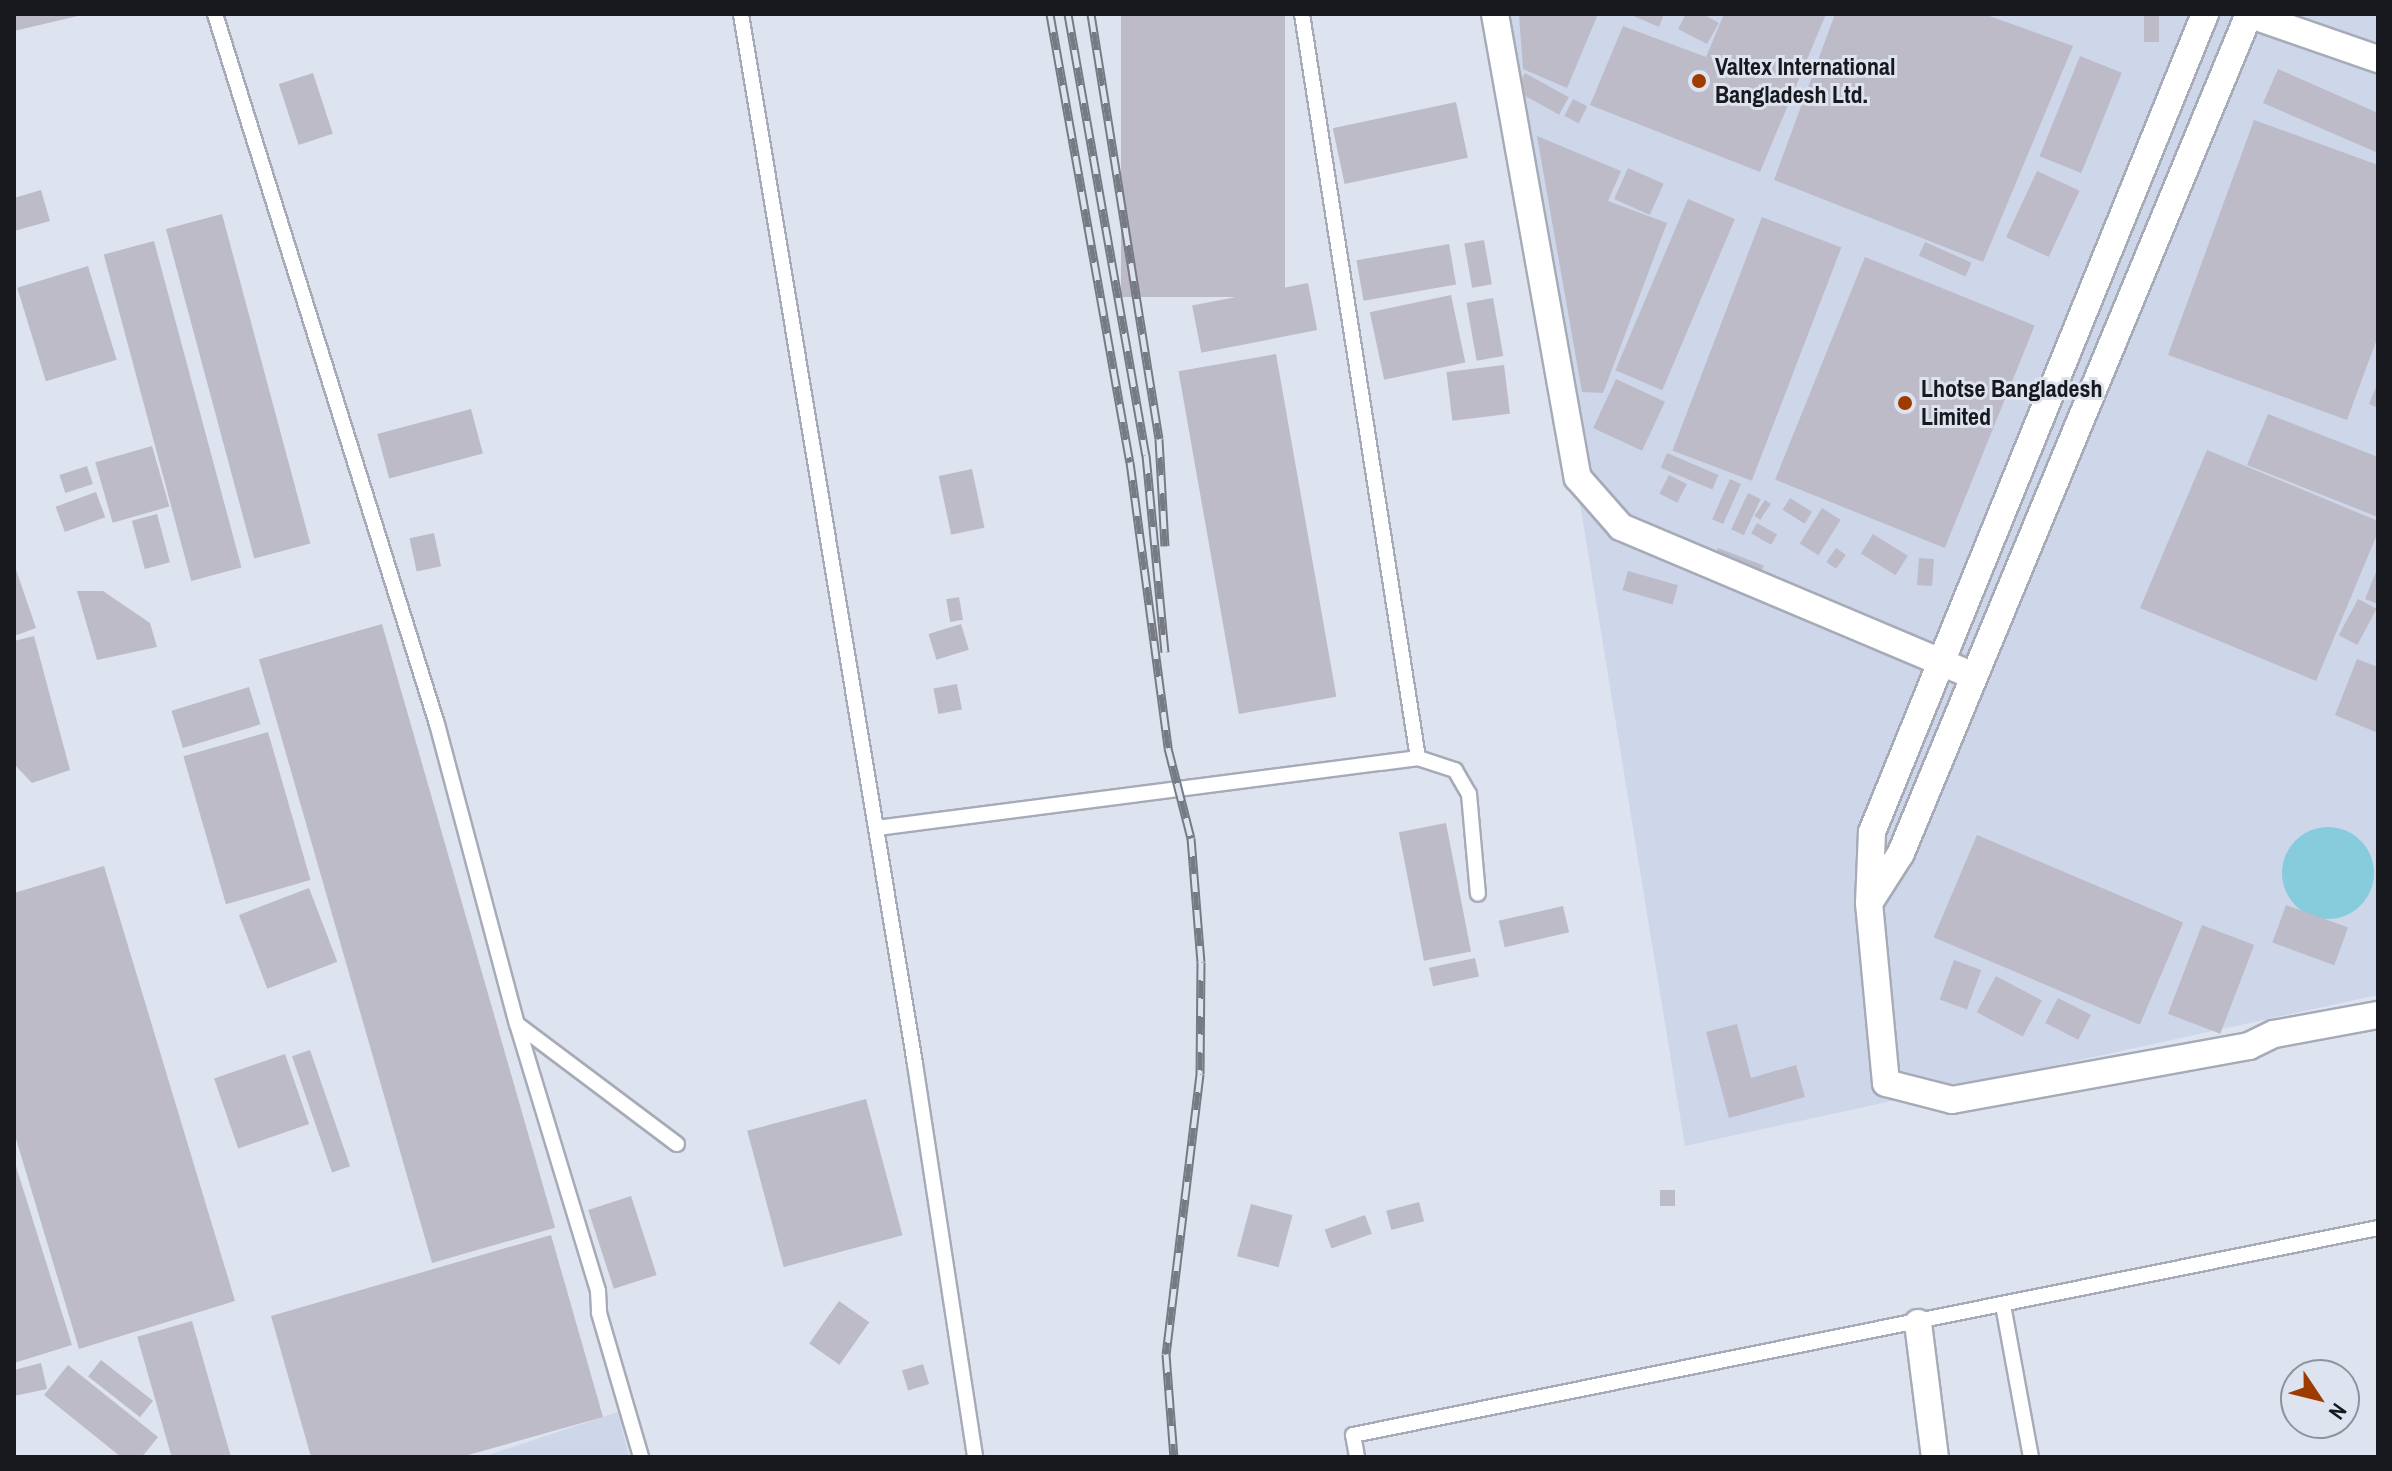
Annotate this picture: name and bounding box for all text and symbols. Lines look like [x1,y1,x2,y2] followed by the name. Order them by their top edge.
[1715,53,1895,109] place label: Valtex International Bangladesh Ltd.
[1690,72,1708,90] marker: Valtex International Bangladesh Ltd.
[1921,375,2103,431] place label: Lhotse Bangladesh Limited
[1896,394,1914,412] marker: Lhotse Bangladesh Limited
[2280,1359,2360,1439] north arrow
[2322,1398,2354,1426] text: N

